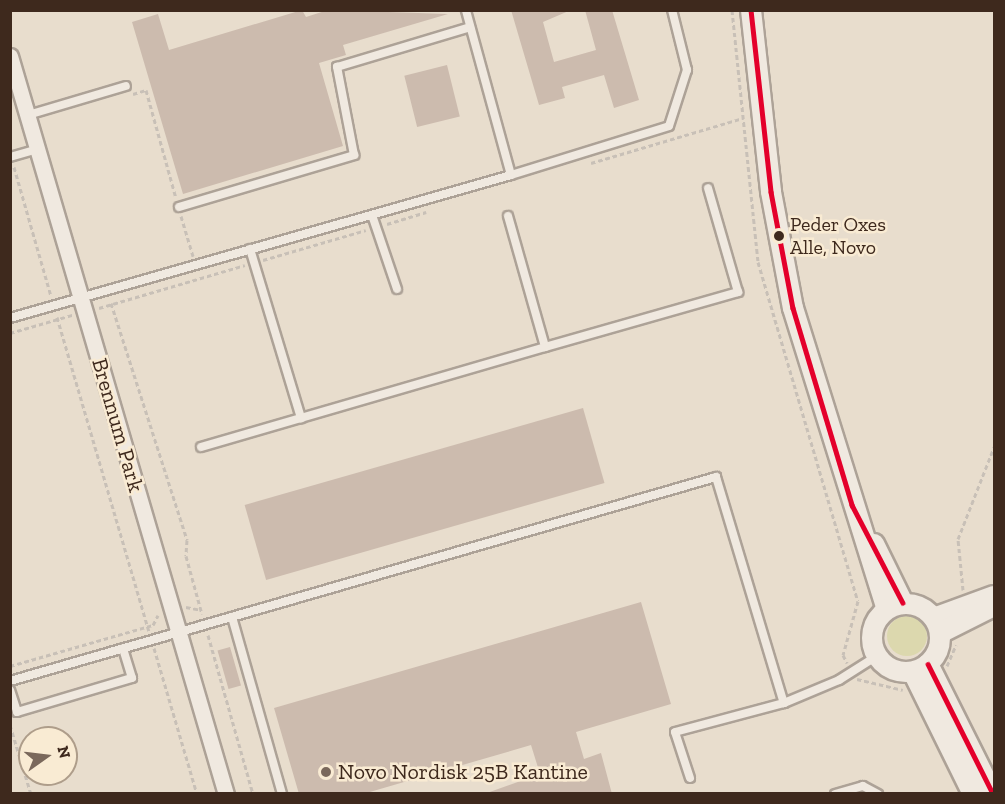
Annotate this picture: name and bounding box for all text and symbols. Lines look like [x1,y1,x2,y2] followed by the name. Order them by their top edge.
[790,213,886,260] place label: Peder Oxes Alle, Novo
[773,230,785,242] marker: Peder Oxes Alle, Novo
[86,355,150,495] street label: Brennum Park
[18,726,78,786] north arrow
[53,744,75,760] text: N
[338,759,588,785] place label: Novo Nordisk 25B Kantine
[319,765,333,779] marker: Novo Nordisk 25B Kantine

